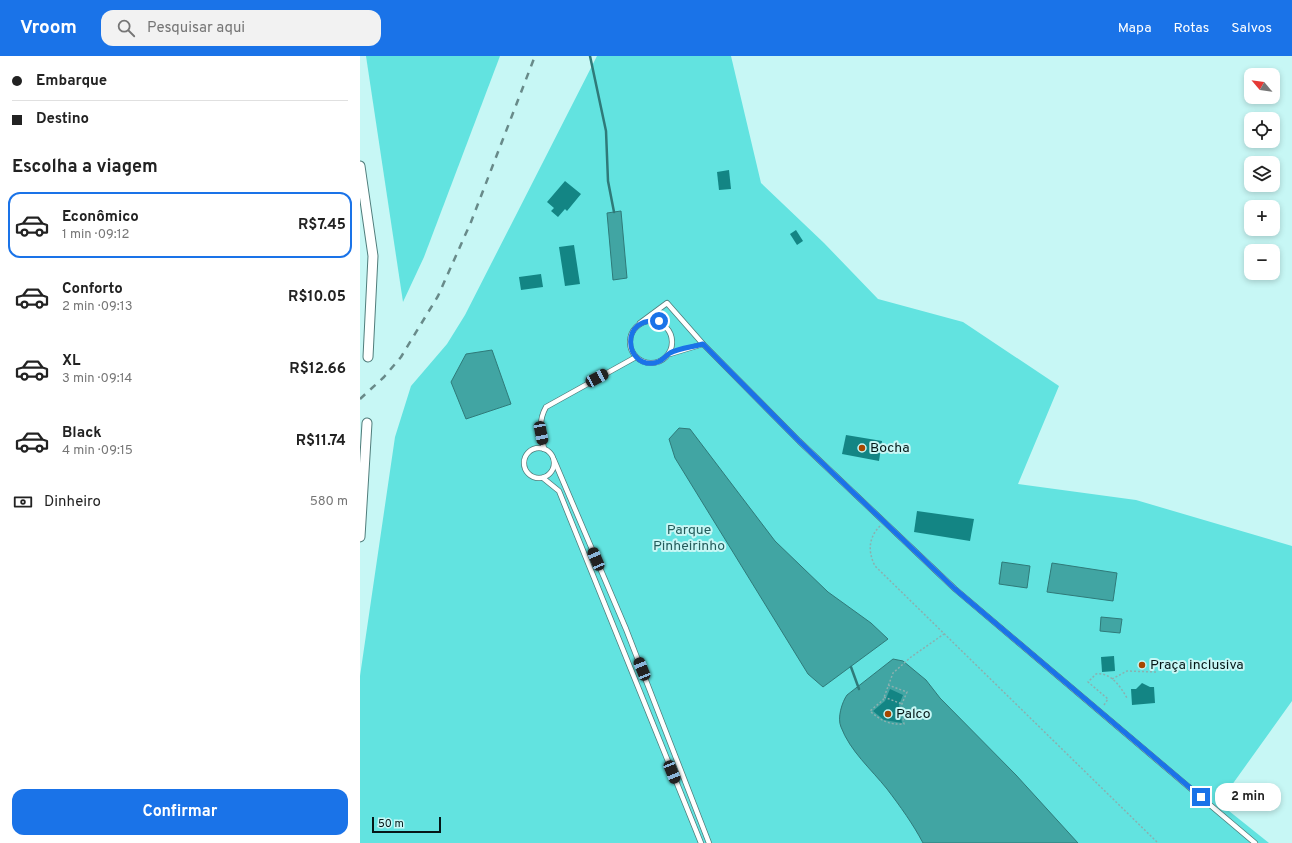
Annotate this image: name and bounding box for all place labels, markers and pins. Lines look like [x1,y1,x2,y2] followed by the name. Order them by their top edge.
[870,440,910,457] place label: Bocha
[857,443,867,453] marker: Bocha
[1150,657,1244,674] place label: Praça inclusiva
[1137,660,1147,670] marker: Praça inclusiva
[896,706,931,723] place label: Palco
[883,709,893,719] marker: Palco

